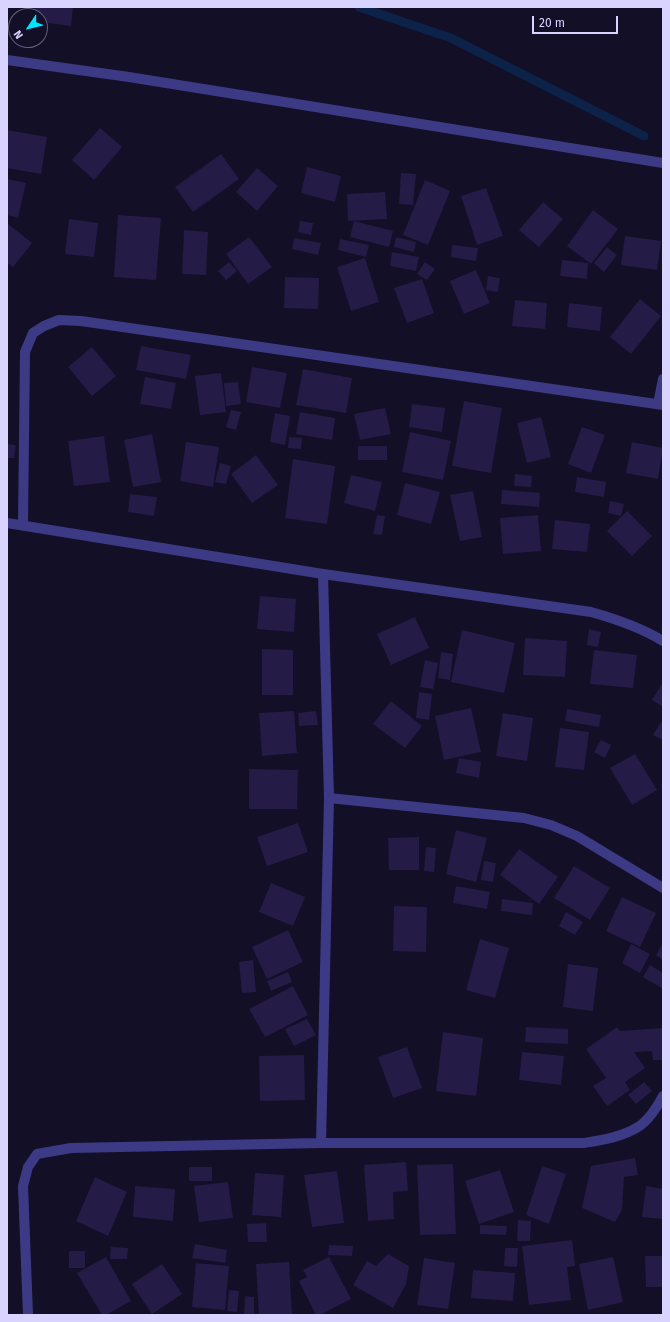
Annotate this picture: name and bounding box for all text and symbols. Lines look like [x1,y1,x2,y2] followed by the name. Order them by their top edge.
[8,8,48,48] north arrow
[534,8,620,34] scale bar
[539,16,565,30] text: 20 m
[11,28,26,41] text: N

